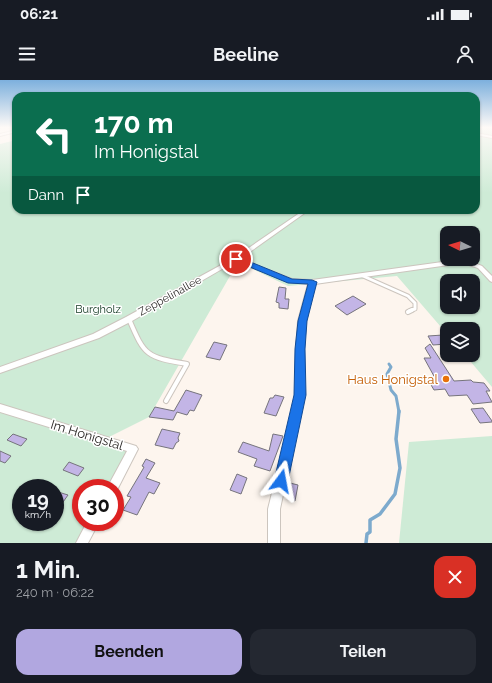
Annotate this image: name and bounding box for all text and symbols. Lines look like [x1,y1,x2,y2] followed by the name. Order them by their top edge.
[20,5,58,23] text: 06:21
[16,43,38,65] icon: menu
[454,43,476,65] icon: person
[213,44,279,65] text: Beeline
[94,107,174,140] text: 170 m
[28,108,80,160] icon: left
[94,141,198,162] text: Im Honigstal
[72,184,94,206] icon: arrive
[28,186,64,204] text: Dann
[440,226,480,266] north arrow
[440,226,480,362] map controls
[219,242,253,276] pin
[225,248,247,270] icon: arrive
[136,273,204,319] street label: Zeppelinallee
[440,274,480,314] button: sound
[75,303,121,316] park label: Burgholz
[440,322,480,362] button: layers
[347,372,438,387] place label: Haus Honigstal
[441,374,451,384] marker: Haus Honigstal
[49,417,126,453] street label: Im Honigstal
[260,460,302,502] position arrow
[72,479,124,531] speed limit sign: 30
[27,488,49,512] text: 19
[25,509,51,520] text: km/h
[16,555,80,584] text: 1 Min.
[434,556,476,598] button: close
[16,585,94,600] text: 240 m · 06:22
[16,629,242,675] button: Beenden
[250,629,476,675] button: Teilen

